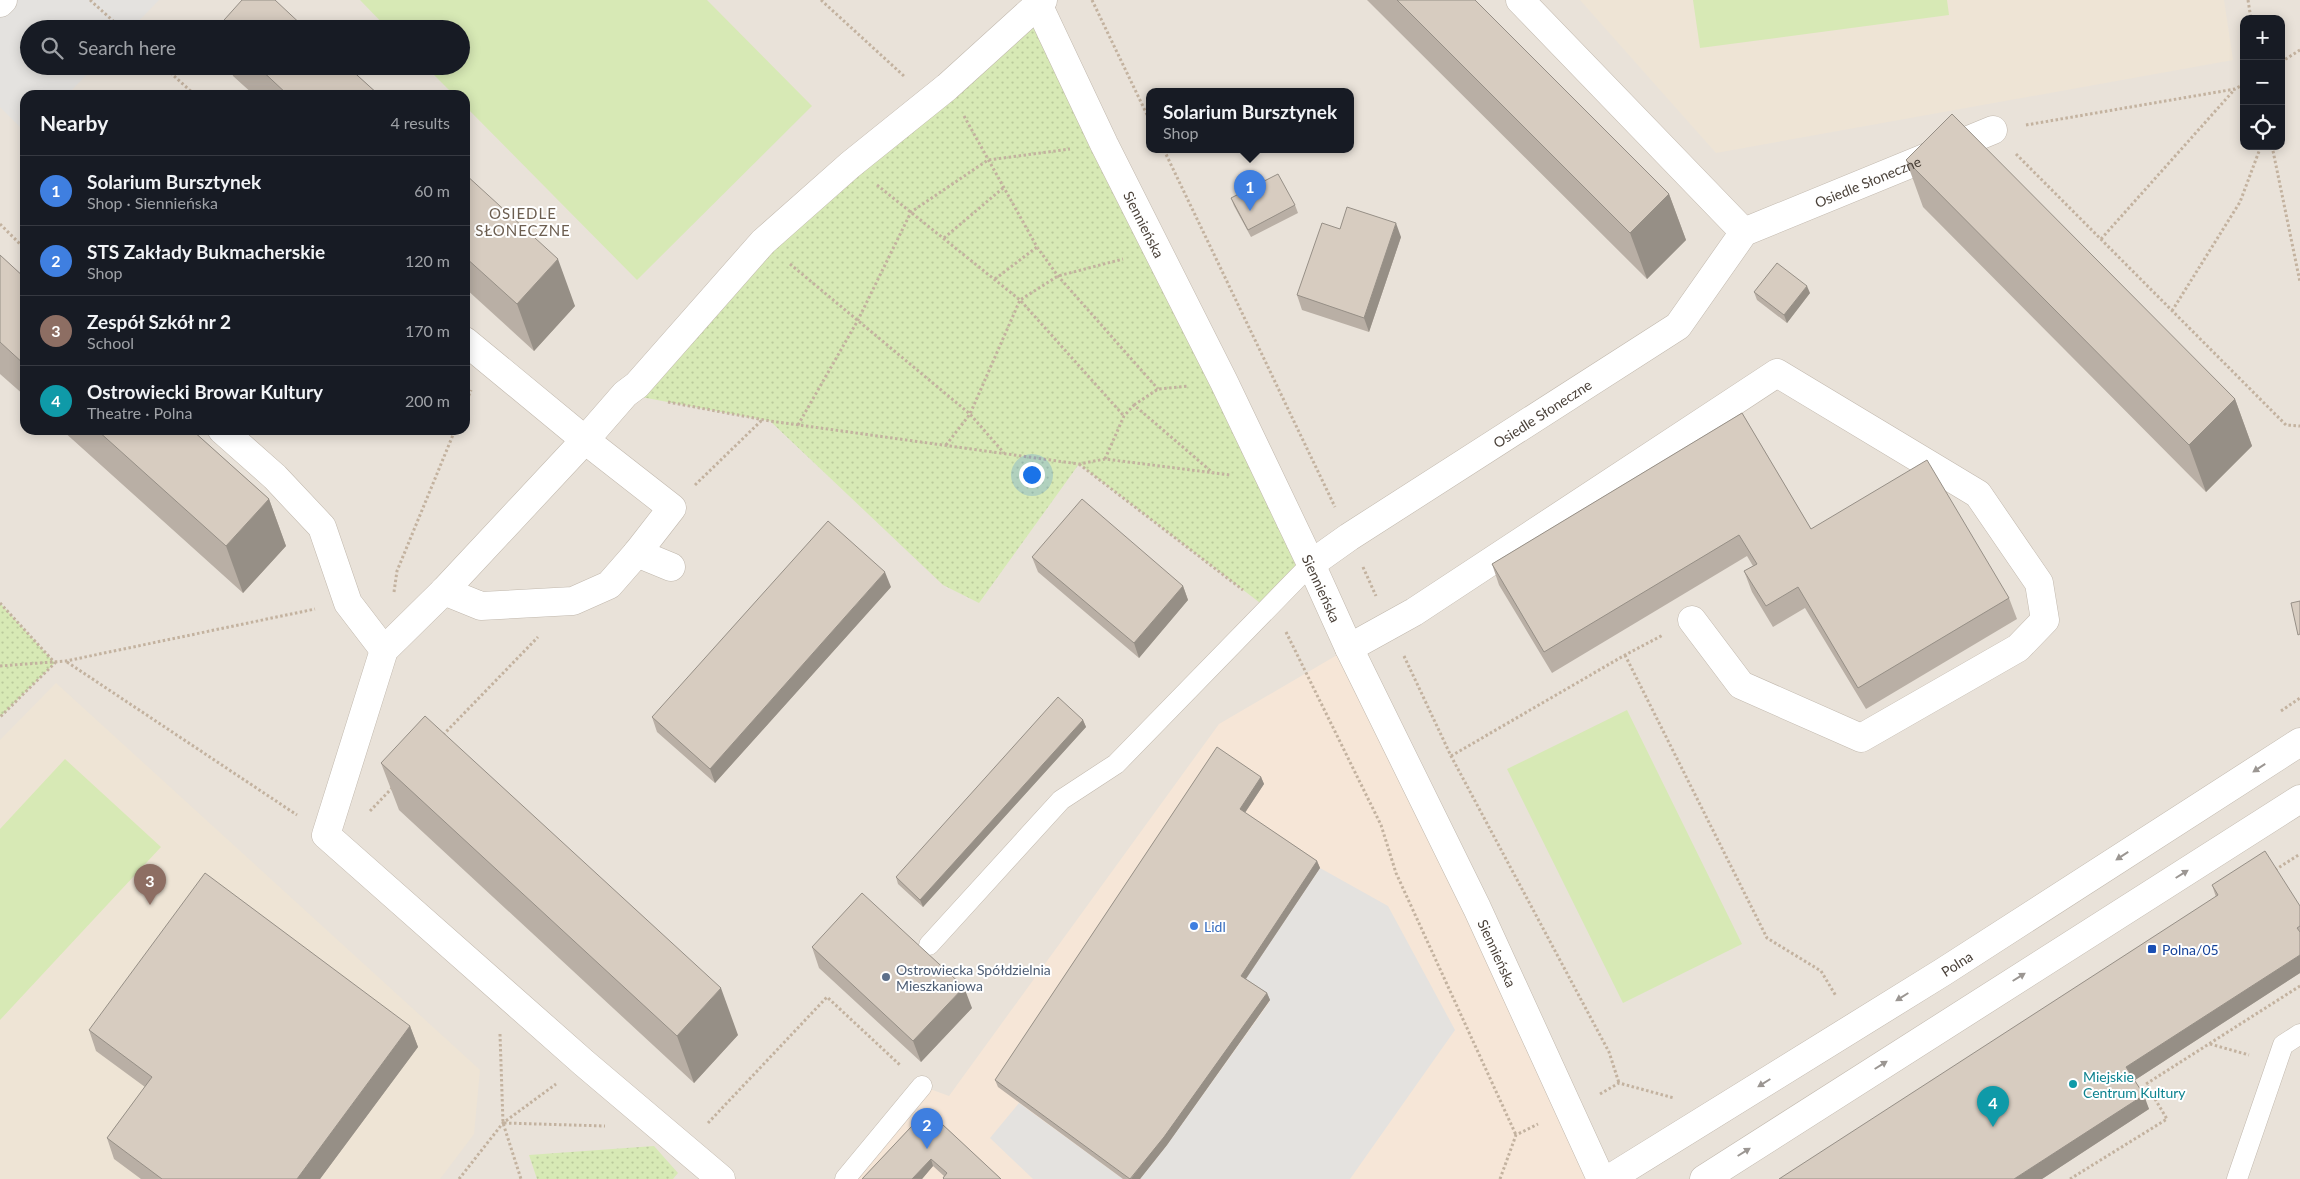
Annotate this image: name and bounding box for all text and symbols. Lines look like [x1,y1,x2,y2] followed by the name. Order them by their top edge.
[2240,15,2285,150] map controls
[2240,15,2285,60] button: +
[20,20,470,75] search box
[38,34,66,62] icon: search
[78,36,176,59] text: Search here
[2240,60,2285,105] button: −
[1146,88,1354,153] popup
[1163,100,1337,123] text: Solarium Bursztynek
[2240,105,2285,150] button: locate
[40,110,108,135] text: Nearby
[390,113,450,132] text: 4 results
[1163,123,1198,142] text: Shop
[1812,152,1923,211] street label: Osiedle Słoneczne
[87,170,261,193] text: Solarium Bursztynek
[1234,170,1266,211] pin: 1
[51,181,61,200] text: 1
[414,181,450,200] text: 60 m
[1120,188,1168,260] street label: Siennieńska
[87,193,218,212] text: Shop · Siennieńska
[475,204,571,239] district label: OSIEDLE SŁONECZNE
[87,240,325,263] text: STS Zakłady Bukmacherskie
[51,251,61,270] text: 2
[405,251,450,270] text: 120 m
[87,263,123,282] text: Shop
[87,310,231,333] text: Zespół Szkół nr 2
[51,321,61,340] text: 3
[405,321,450,340] text: 170 m
[87,333,134,352] text: School
[1490,375,1594,451] street label: Osiedle Słoneczne
[87,380,323,403] text: Ostrowiecki Browar Kultury
[51,391,61,410] text: 4
[405,391,450,410] text: 200 m
[87,403,192,422] text: Theatre · Polna
[1019,462,1045,488] your location
[1299,551,1345,625] street label: Siennieńska
[2252,763,2265,772] one-way arrow
[2116,851,2129,861] one-way arrow
[134,864,166,905] pin: 3
[2175,869,2188,879] one-way arrow
[1475,916,1520,990] street label: Siennieńska
[1204,918,1226,935] place label: Lidl
[1188,920,1200,932] marker: Lidl
[2162,941,2219,958] place label: Polna/05
[2146,943,2158,955] marker: Polna/05
[1938,947,1975,980] street label: Polna
[896,961,1051,994] place label: Ostrowiecka Spółdzielnia Mieszkaniowa
[880,971,892,983] marker: Ostrowiecka Spółdzielnia Mieszkaniowa
[2012,973,2025,982] one-way arrow
[1895,993,1908,1002] one-way arrow
[1875,1060,1888,1069] one-way arrow
[2083,1068,2186,1101] place label: Miejskie Centrum Kultury
[2067,1078,2079,1090] marker: Miejskie Centrum Kultury
[1757,1079,1771,1088] one-way arrow
[1977,1086,2009,1127] pin: 4
[911,1108,943,1149] pin: 2
[1738,1147,1751,1156] one-way arrow

